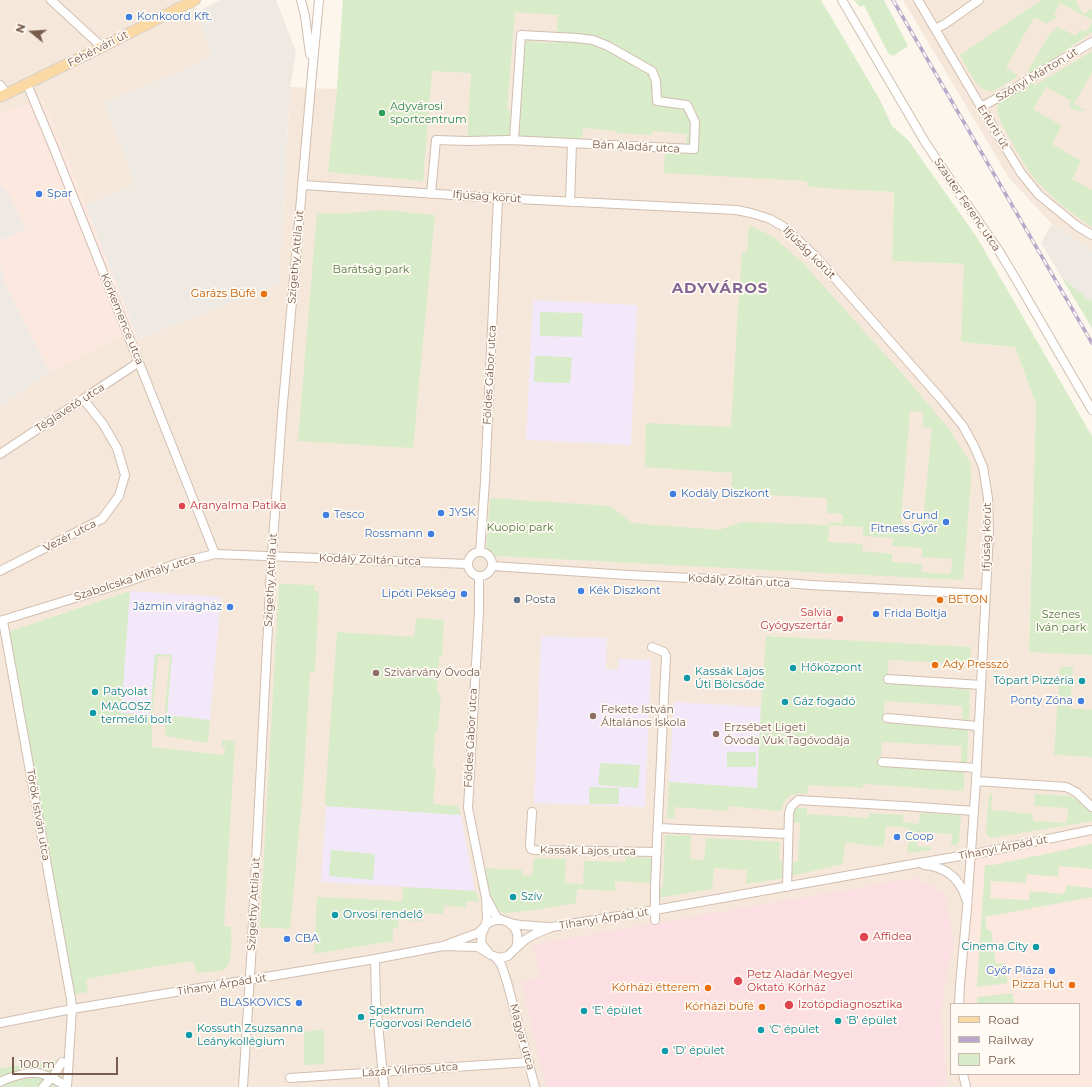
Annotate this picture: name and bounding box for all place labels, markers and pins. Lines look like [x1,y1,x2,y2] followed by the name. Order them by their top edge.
[137,10,212,24] place label: Konkoord Kft.
[124,12,134,22] marker: Konkoord Kft.
[390,100,467,126] place label: Adyvárosi sportcentrum
[377,108,387,118] marker: Adyvárosi sportcentrum
[47,187,72,201] place label: Spar
[34,189,44,199] marker: Spar
[191,287,256,301] place label: Garázs Büfé
[259,289,269,299] marker: Garázs Büfé
[681,487,769,501] place label: Kodály Diszkont
[668,489,678,499] marker: Kodály Diszkont
[190,499,286,513] place label: Aranyalma Patika
[177,501,187,511] marker: Aranyalma Patika
[449,506,476,520] place label: JYSK
[334,508,365,522] place label: Tesco
[436,508,446,518] marker: JYSK
[870,509,938,535] place label: Grund Fitness Győr
[321,510,331,520] marker: Tesco
[941,517,951,527] marker: Grund Fitness Győr
[364,527,423,541] place label: Rossmann
[426,529,436,539] marker: Rossmann
[589,584,661,598] place label: Kék Diszkont
[576,586,586,596] marker: Kék Diszkont
[382,587,456,601] place label: Lipóti Pékség
[459,589,469,599] marker: Lipóti Pékség
[525,593,556,607] place label: Posta
[948,593,988,607] place label: BETON
[512,595,522,605] marker: Posta
[935,595,945,605] marker: BETON
[133,600,222,614] place label: Jázmin virágház
[225,602,235,612] marker: Jázmin virágház
[760,606,832,632] place label: Salvia Gyógyszertár
[884,607,947,621] place label: Frida Boltja
[871,609,881,619] marker: Frida Boltja
[835,614,845,624] marker: Salvia Gyógyszertár
[943,658,1009,672] place label: Ady Presszó
[930,660,940,670] marker: Ady Presszó
[801,661,862,675] place label: Hőközpont
[788,663,798,673] marker: Hőközpont
[695,665,765,691] place label: Kassák Lajos Úti Bölcsőde
[384,666,480,680] place label: Szivárvány Óvoda
[371,668,381,678] marker: Szivárvány Óvoda
[682,673,692,683] marker: Kassák Lajos Úti Bölcsőde
[993,674,1074,688] place label: Tópart Pizzéria
[1077,676,1087,686] marker: Tópart Pizzéria
[103,685,148,699] place label: Patyolat
[90,687,100,697] marker: Patyolat
[1010,694,1073,708] place label: Ponty Zóna
[793,695,855,709] place label: Gáz fogadó
[1076,696,1086,706] marker: Ponty Zóna
[780,697,790,707] marker: Gáz fogadó
[101,700,172,726] place label: MAGOSZ termelői bolt
[601,703,686,729] place label: Fekete István Általános Iskola
[88,708,98,718] marker: MAGOSZ termelői bolt
[588,711,598,721] marker: Fekete István Általános Iskola
[724,721,850,747] place label: Erzsébet Ligeti Óvoda Vuk Tagóvodája
[711,729,721,739] marker: Erzsébet Ligeti Óvoda Vuk Tagóvodája
[905,830,934,844] place label: Coop
[892,832,902,842] marker: Coop
[521,890,542,904] place label: Szív
[508,892,518,902] marker: Szív
[343,908,423,922] place label: Orvosi rendelő
[330,910,340,920] marker: Orvosi rendelő
[873,930,912,944] place label: Affidea
[858,931,870,943] marker: Affidea
[295,932,319,946] place label: CBA
[282,934,292,944] marker: CBA
[961,940,1028,954] place label: Cinema City
[1031,942,1041,952] marker: Cinema City
[986,964,1044,978] place label: Győr Pláza
[1047,966,1057,976] marker: Győr Pláza
[747,968,853,994] place label: Petz Aladár Megyei Oktató Kórház
[732,975,744,987] marker: Petz Aladár Megyei Oktató Kórház
[1012,978,1064,992] place label: Pizza Hut
[1067,980,1077,990] marker: Pizza Hut
[611,981,700,995] place label: Kórházi étterem
[703,983,713,993] marker: Kórházi étterem
[220,996,291,1010] place label: BLASKOVICS
[294,998,304,1008] marker: BLASKOVICS
[798,998,903,1012] place label: Izotópdiagnosztika
[783,999,795,1011] marker: Izotópdiagnosztika
[685,1000,754,1014] place label: Kórházi büfé
[757,1002,767,1012] marker: Kórházi büfé
[369,1004,472,1030] place label: Spektrum Fogorvosi Rendelő
[592,1004,642,1018] place label: 'E' épület
[579,1006,589,1016] marker: 'E' épület
[356,1012,366,1022] marker: Spektrum Fogorvosi Rendelő
[846,1014,897,1028] place label: 'B' épület
[833,1016,843,1026] marker: 'B' épület
[197,1022,303,1048] place label: Kossuth Zsuzsanna Leánykollégium
[769,1023,819,1037] place label: 'C' épület
[756,1025,766,1035] marker: 'C' épület
[184,1030,194,1040] marker: Kossuth Zsuzsanna Leánykollégium
[673,1044,725,1058] place label: 'D' épület
[660,1046,670,1056] marker: 'D' épület

